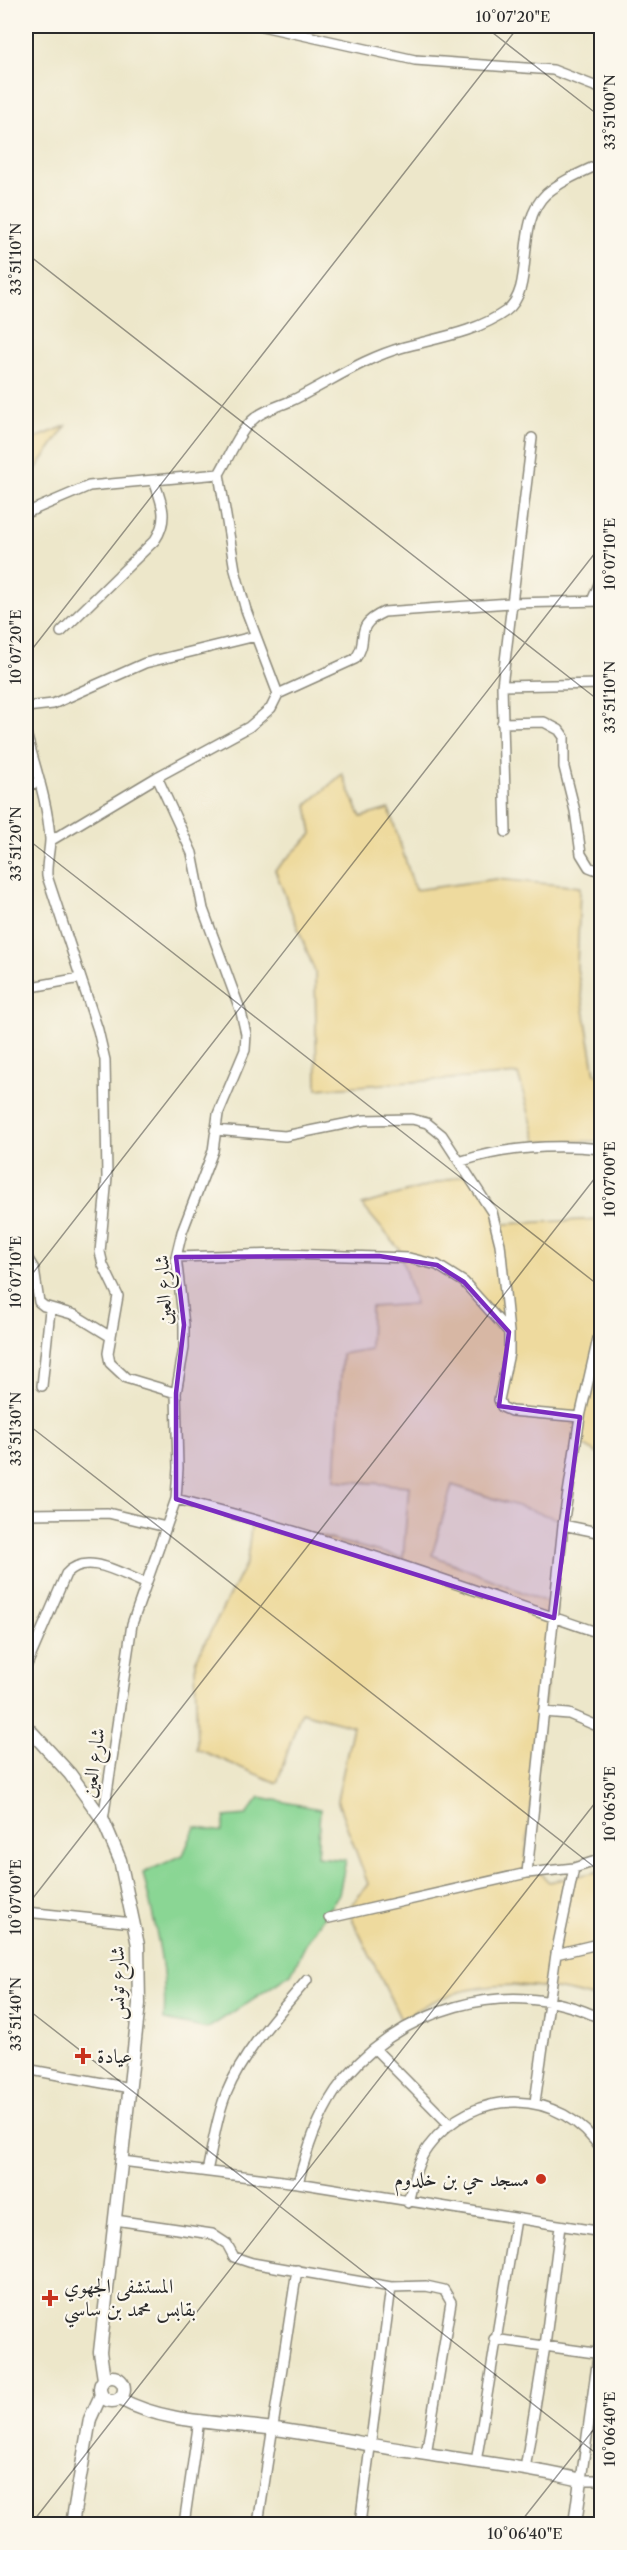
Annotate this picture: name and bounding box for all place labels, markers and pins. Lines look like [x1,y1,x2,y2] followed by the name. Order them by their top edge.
[97,2044,132,2068] place label: عيادة
[74,2047,92,2065] marker: عيادة
[394,2167,529,2197] place label: مسجد حي بن خلدوم
[534,2172,548,2186] marker: مسجد حي بن خلدوم
[64,2274,196,2328] place label: المستشفى الجهوي بقابس محمد بن ساسي
[41,2289,59,2307] marker: المستشفى الجهوي بقابس محمد بن ساسي

